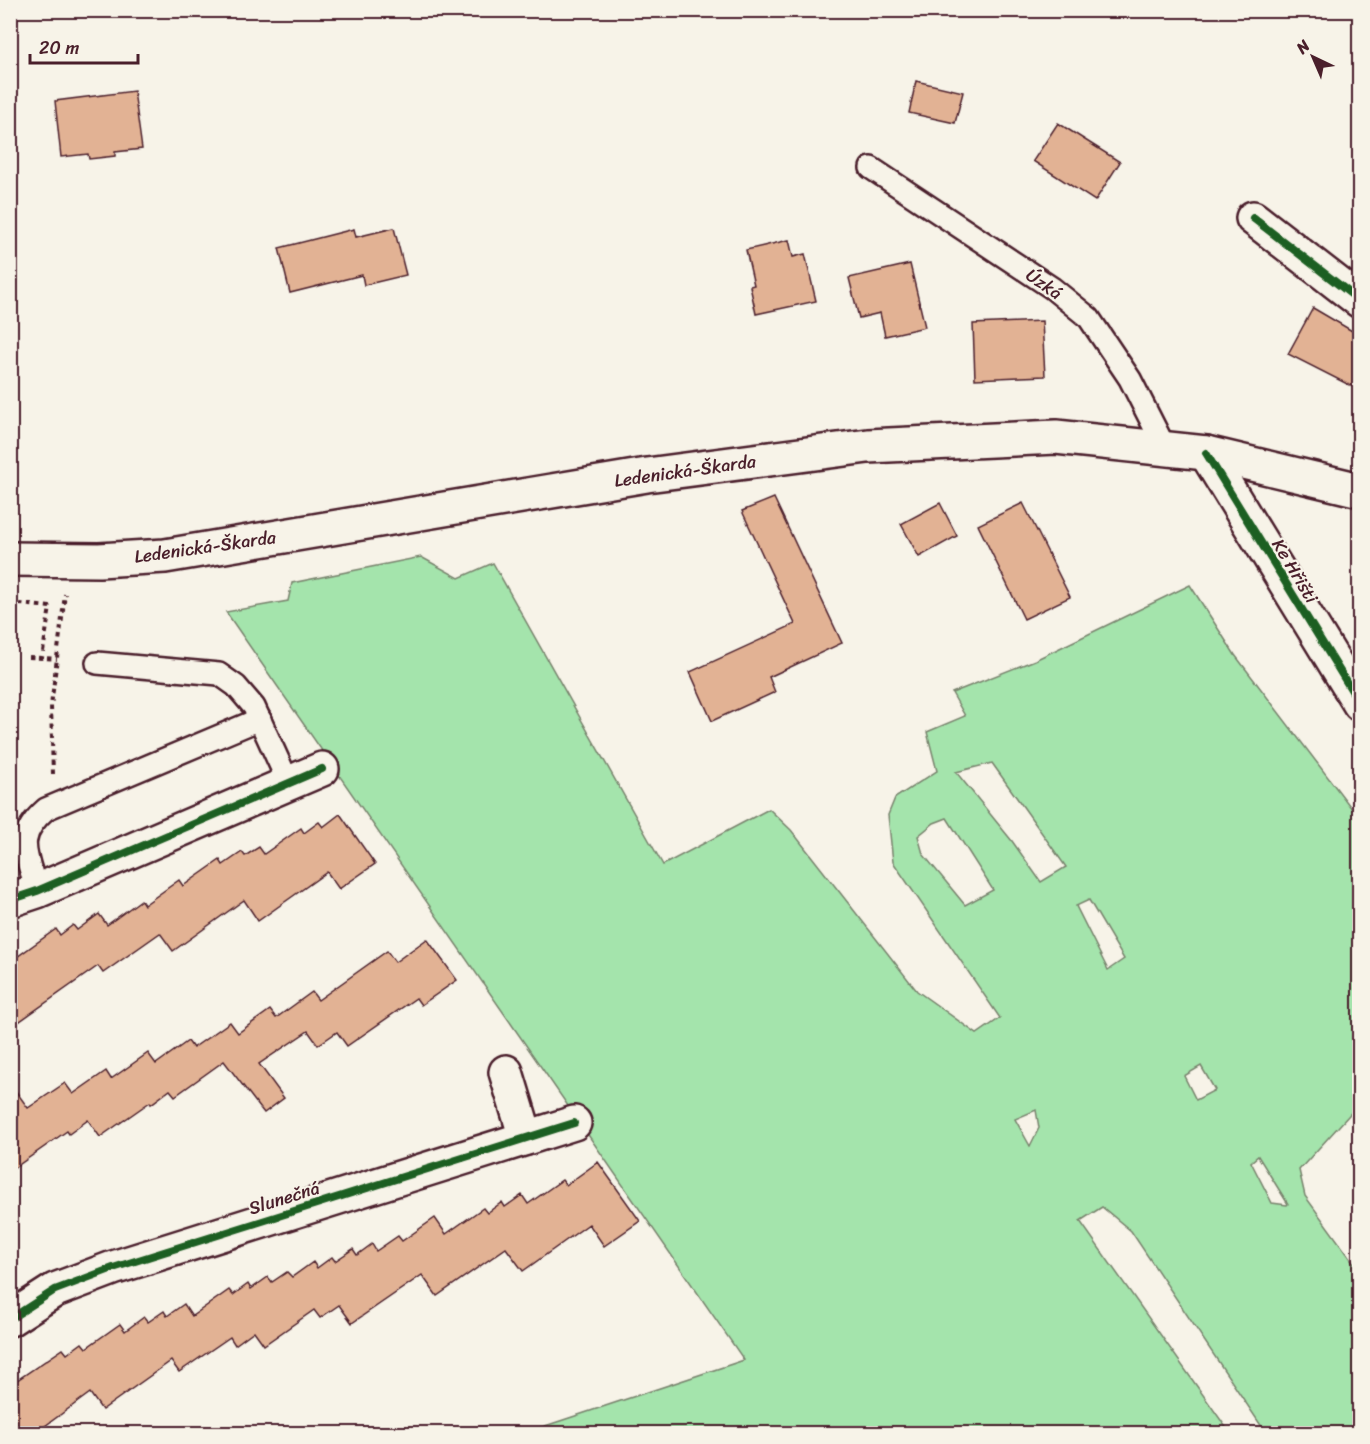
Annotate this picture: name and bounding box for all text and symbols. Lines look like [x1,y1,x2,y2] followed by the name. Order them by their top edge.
[30,27,138,65] scale bar
[1283,27,1343,87] north arrow
[39,32,79,64] text: 20 m
[1288,32,1318,62] text: N
[1019,260,1069,308] street label: Úzká
[612,445,759,497] street label: Ledenická-Škarda
[132,521,279,573] street label: Ledenická-Škarda
[1263,532,1328,611] street label: Ke Hřišti
[244,1172,324,1224] street label: Slunečná

